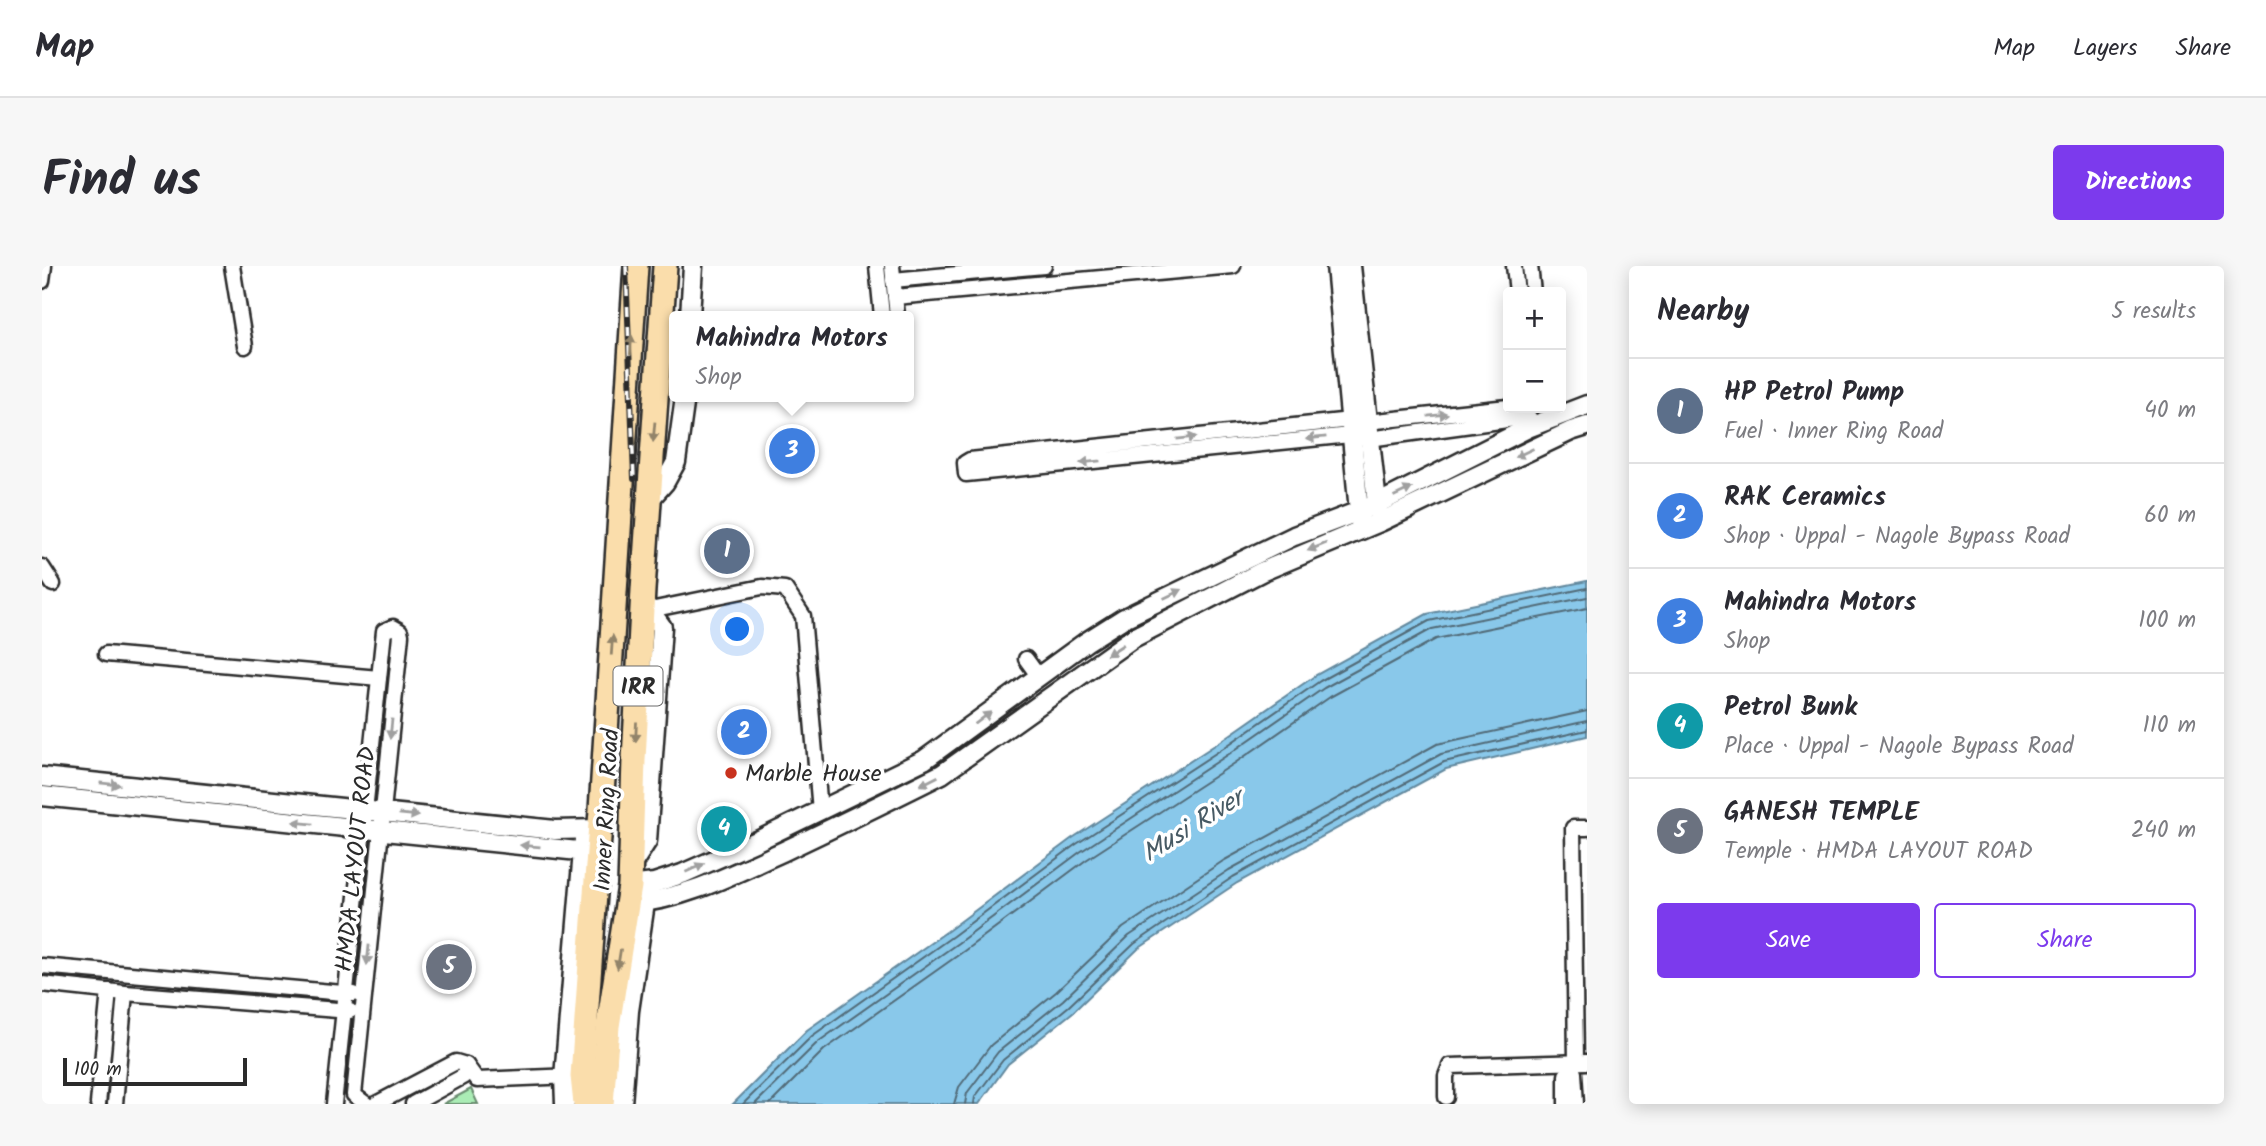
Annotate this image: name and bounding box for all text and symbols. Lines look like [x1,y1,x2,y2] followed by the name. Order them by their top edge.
[35,22,95,75] text: Map
[1993,29,2035,68] text: Map
[2073,29,2137,68] text: Layers
[2175,29,2231,68] text: Share
[42,143,200,221] text: Find us
[2053,145,2224,220] button: Directions
[1503,287,1566,413] map controls
[1503,287,1566,350] button: +
[1657,288,1749,336] text: Nearby
[2111,294,2196,330] text: 5 results
[669,311,914,402] popup
[695,318,888,360] text: Mahindra Motors
[625,333,636,355] one-way arrow
[1503,350,1566,413] button: −
[695,360,741,396] text: Shop
[1724,372,1904,414] text: HP Petrol Pump
[1677,393,1683,429] text: 1
[2144,393,2196,429] text: 40 m
[1427,409,1449,420] one-way arrow
[1724,414,1943,450] text: Fuel · Inner Ring Road
[648,421,659,443] one-way arrow
[769,425,815,477] pin: 3
[1176,432,1198,443] one-way arrow
[1305,433,1327,444] one-way arrow
[1514,448,1535,459] one-way arrow
[1079,457,1101,468] one-way arrow
[1724,477,1886,519] text: RAK Ceramics
[1393,486,1413,497] one-way arrow
[1673,498,1687,534] text: 2
[2144,498,2196,534] text: 60 m
[1724,519,2070,555] text: Shop · Uppal - Nagole Bypass Road
[704,525,750,577] pin: 1
[1307,541,1328,552] one-way arrow
[1724,582,1916,624] text: Mahindra Motors
[1163,589,1183,600] one-way arrow
[1674,603,1686,639] text: 3
[2138,603,2196,639] text: 100 m
[720,612,754,646] your location
[1724,624,1770,660] text: Shop
[607,634,618,656] one-way arrow
[1105,643,1125,656] one-way arrow
[614,666,662,706] road number: IRR
[1724,687,1857,729] text: Petrol Bunk
[721,706,767,758] pin: 2
[1674,708,1686,744] text: 4
[2143,708,2196,744] text: 110 m
[974,711,992,725] one-way arrow
[385,718,396,740] one-way arrow
[630,722,641,744] one-way arrow
[584,727,631,893] street label: Inner Ring Road
[1724,729,2074,765] text: Place · Uppal - Nagole Bypass Road
[325,744,388,974] street label: HMDA LAYOUT ROAD
[745,755,882,794] place label: Marble House
[723,765,739,781] marker: Marble House
[919,775,939,786] one-way arrow
[1134,776,1257,875] water label: Musi River
[99,779,121,790] one-way arrow
[1724,792,1919,834] text: GANESH TEMPLE
[701,803,747,855] pin: 4
[399,810,421,821] one-way arrow
[1674,813,1686,849] text: 5
[2131,813,2196,849] text: 240 m
[292,817,314,828] one-way arrow
[1724,834,2033,870] text: Temple · HMDA LAYOUT ROAD
[518,840,540,851] one-way arrow
[685,862,706,873] one-way arrow
[1657,903,1920,978] button: Save
[1934,903,2196,978] button: Share
[426,941,472,993] pin: 5
[362,944,373,966] one-way arrow
[614,948,625,970] one-way arrow
[63,1055,247,1087] scale bar
[74,1055,122,1085] text: 100 m

